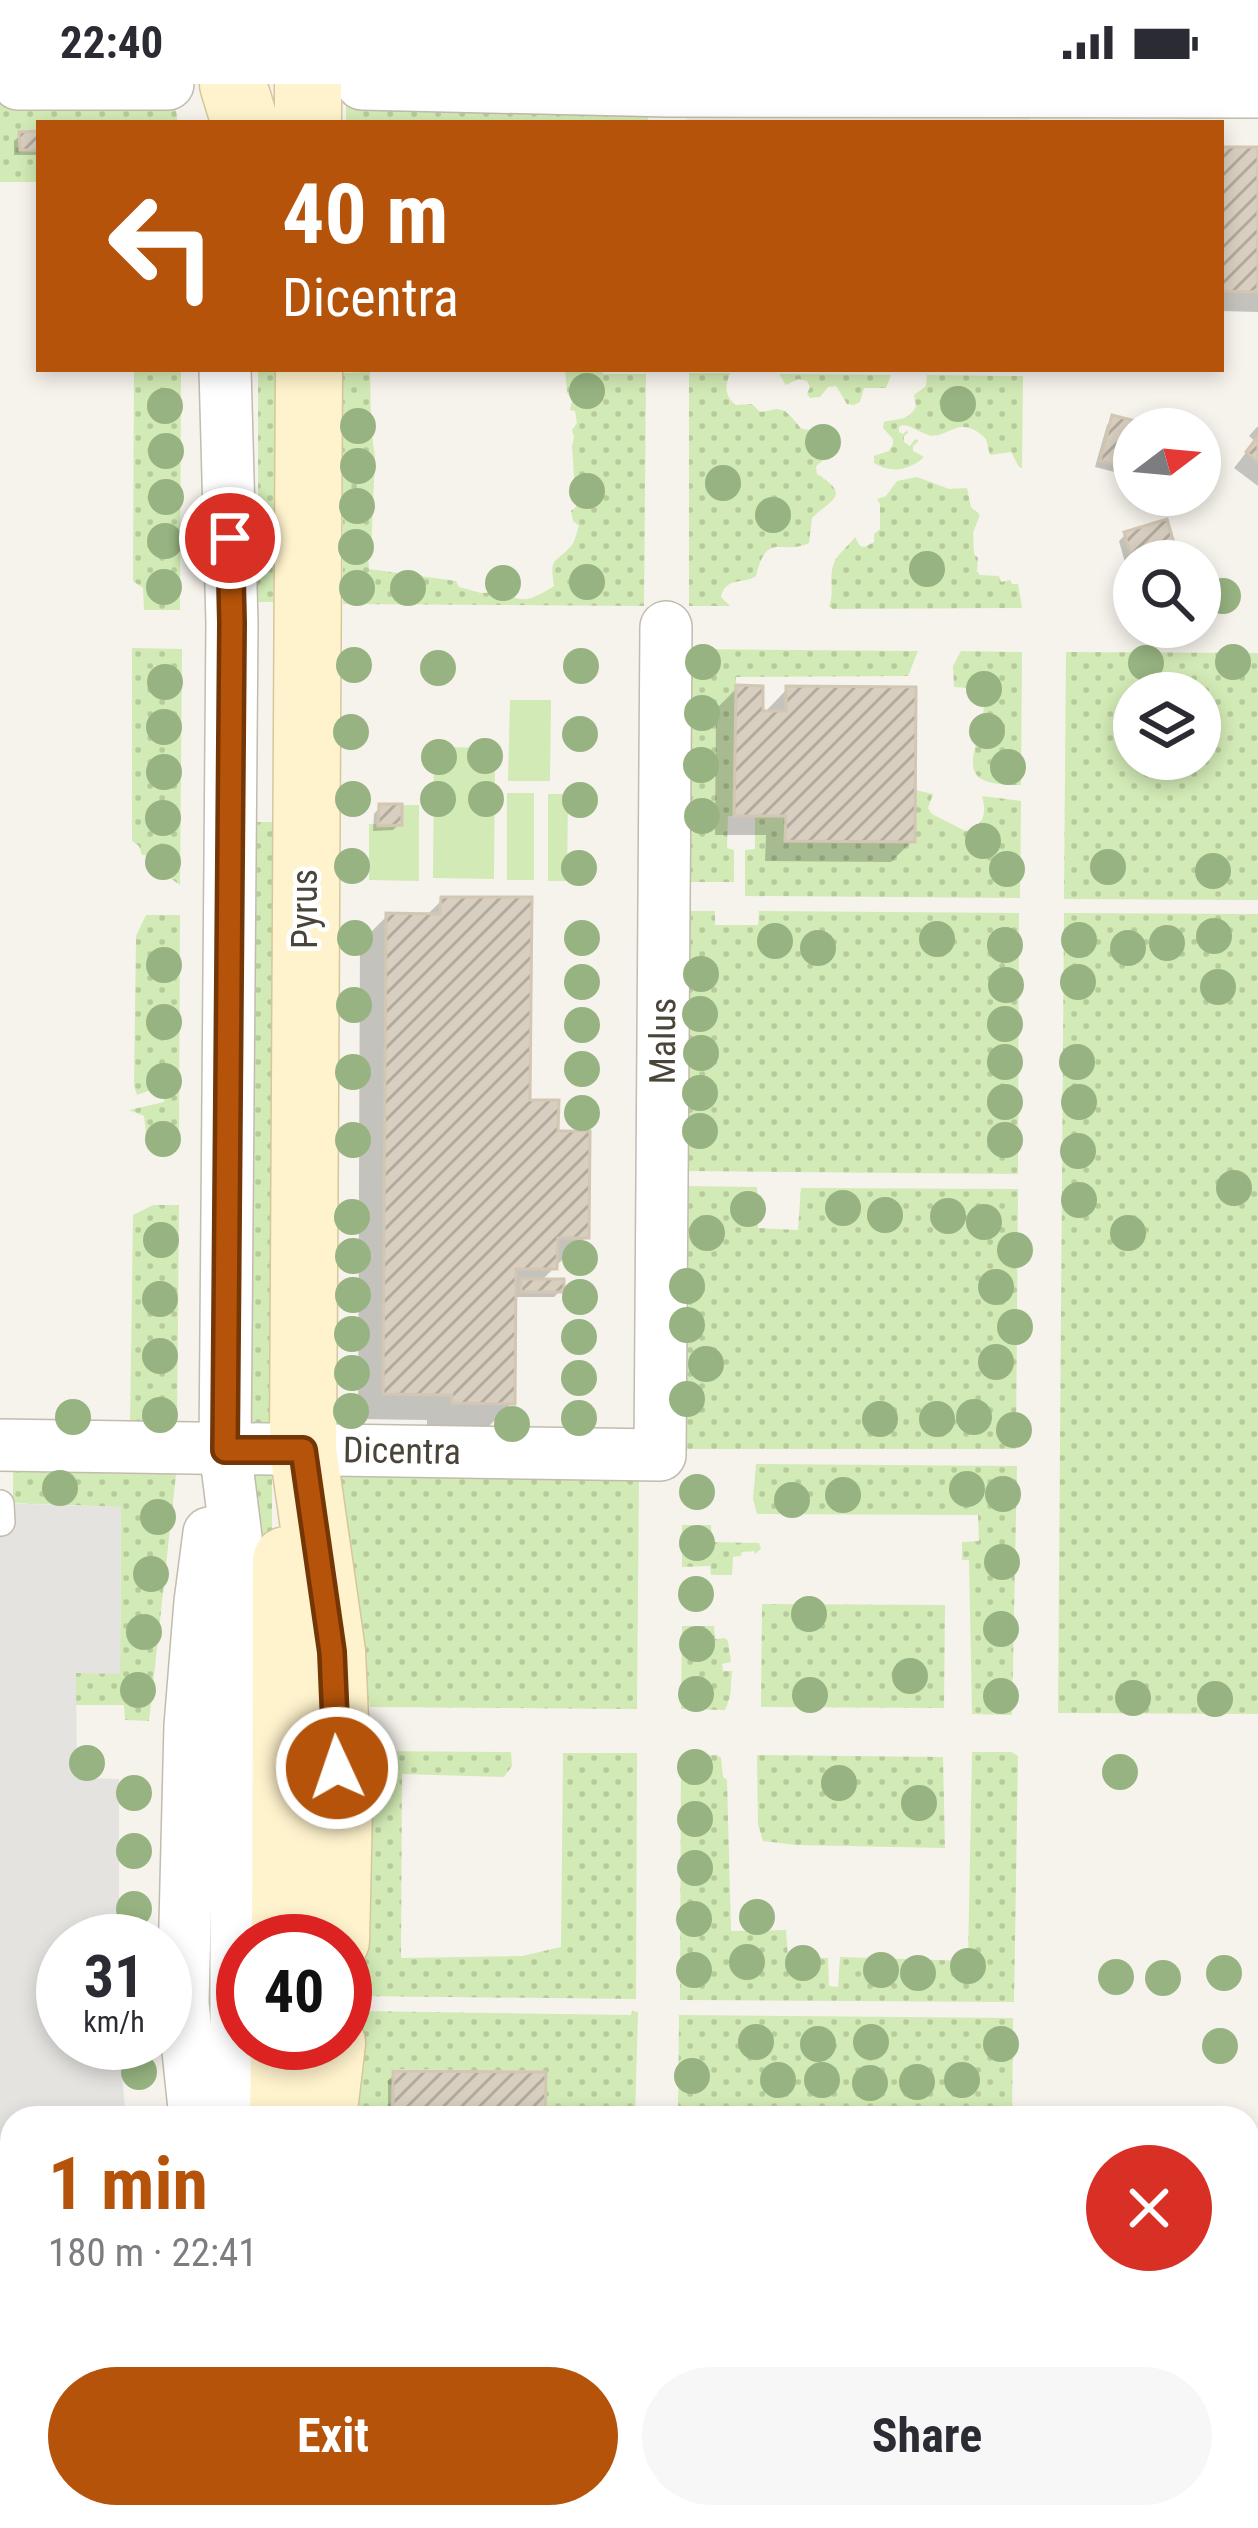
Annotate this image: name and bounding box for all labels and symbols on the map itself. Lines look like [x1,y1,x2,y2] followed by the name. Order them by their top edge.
[1113,408,1221,516] north arrow
[179,487,281,589] pin
[284,869,326,949] street label: Pyrus
[642,998,684,1085] street label: Malus
[343,1429,461,1473] street label: Dicentra
[274,1705,400,1831] position arrow
[216,1914,372,2070] speed limit sign: 40

